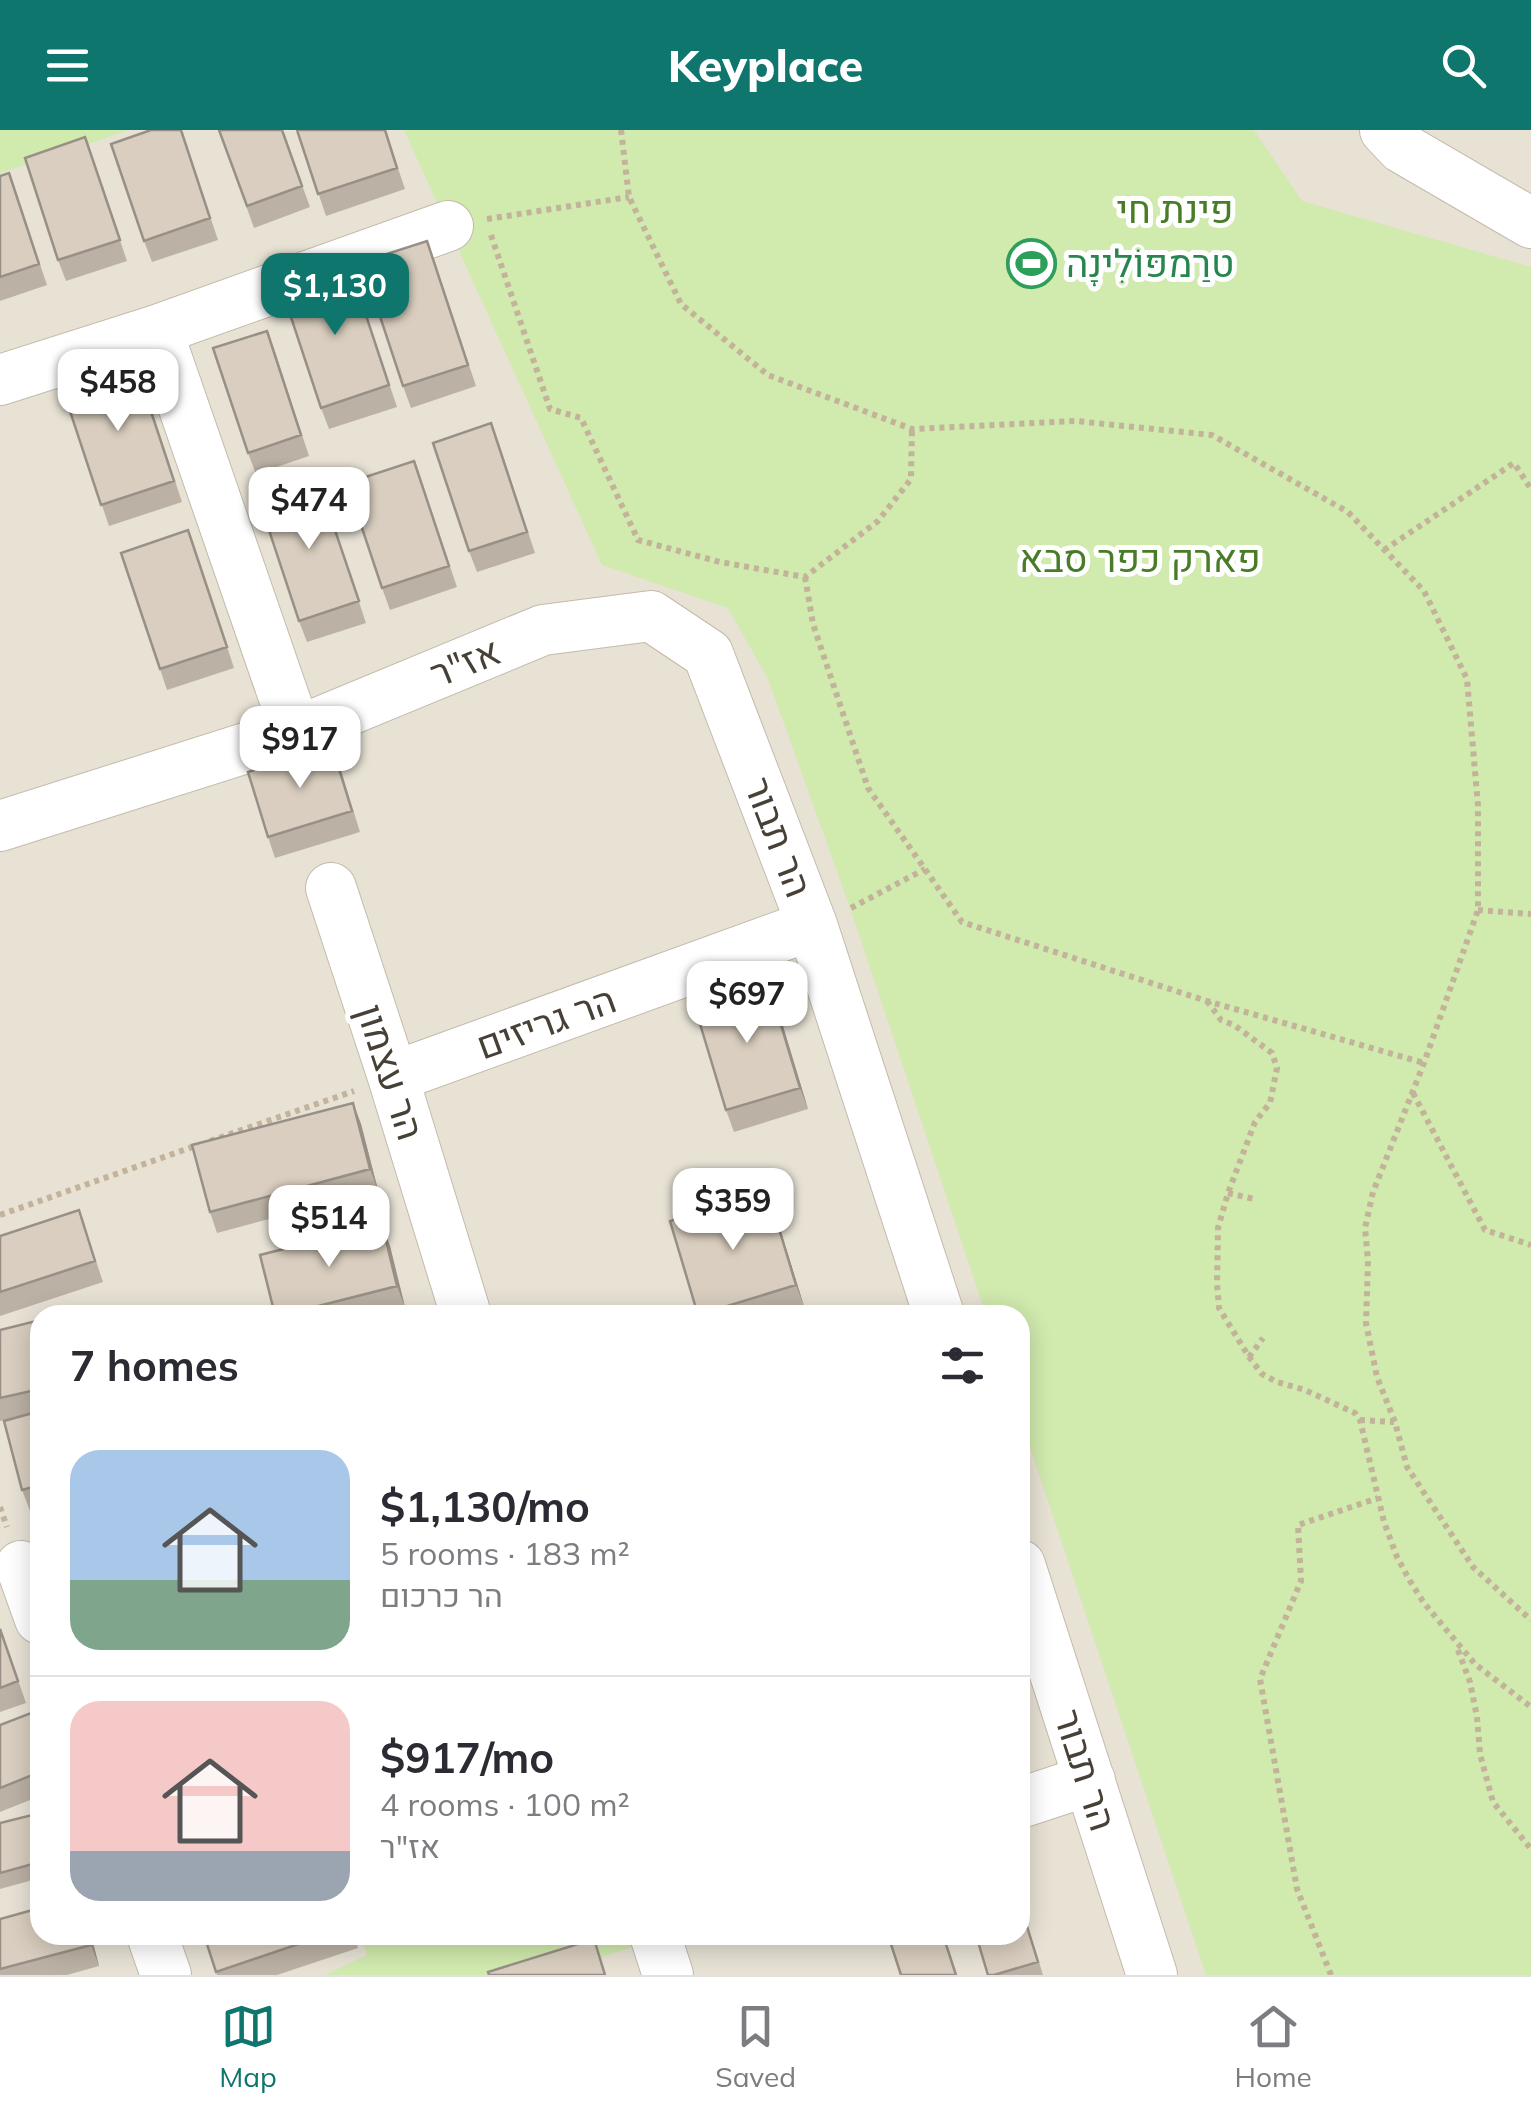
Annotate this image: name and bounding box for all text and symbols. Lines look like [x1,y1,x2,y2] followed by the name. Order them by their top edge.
[668,37,863,93] text: Keyplace
[40,38,95,93] icon: menu
[1436,38,1491,93] icon: search
[1116,185,1234,233] park label: פינת חי
[1005,237,1057,289] sports icon: טרַמפּוֹלִינָה
[1066,239,1234,287] place label: טרַמפּוֹלִינָה
[254,253,416,338] pin: $1,130
[283,265,387,305] text: $1,130
[59,349,177,434] pin: $458
[80,361,156,401] text: $458
[250,467,368,552] pin: $474
[271,479,347,519] text: $474
[1019,534,1261,582] park label: פארק כפר סבא
[423,626,507,698] street label: אז"ר
[241,706,359,791] pin: $917
[262,718,338,758] text: $917
[734,770,824,904] street label: הר תבור
[688,961,806,1046] pin: $697
[709,973,785,1013] text: $697
[470,975,622,1069] street label: הר גריזים
[347,998,435,1146] street label: הר עצמון
[674,1168,792,1253] pin: $359
[695,1180,771,1220] text: $359
[270,1185,388,1270] pin: $514
[291,1197,367,1237] text: $514
[935,1338,990,1393] icon: filters
[70,1339,239,1392] text: 7 homes
[380,1480,590,1533] text: $1,130/mo
[150,1490,270,1610] icon: home
[380,1533,630,1573] text: 5 rooms · 183 m²
[380,1575,503,1615] text: הר כרכום
[1044,1703,1128,1837] street label: הר תבור
[380,1731,554,1784] text: $917/mo
[150,1741,270,1861] icon: home
[380,1784,630,1824] text: 4 rooms · 100 m²
[380,1826,440,1866] text: אז"ר
[219,1999,277,2094] tab: Map
[715,1999,796,2094] tab: Saved
[1234,1999,1312,2094] tab: Home

